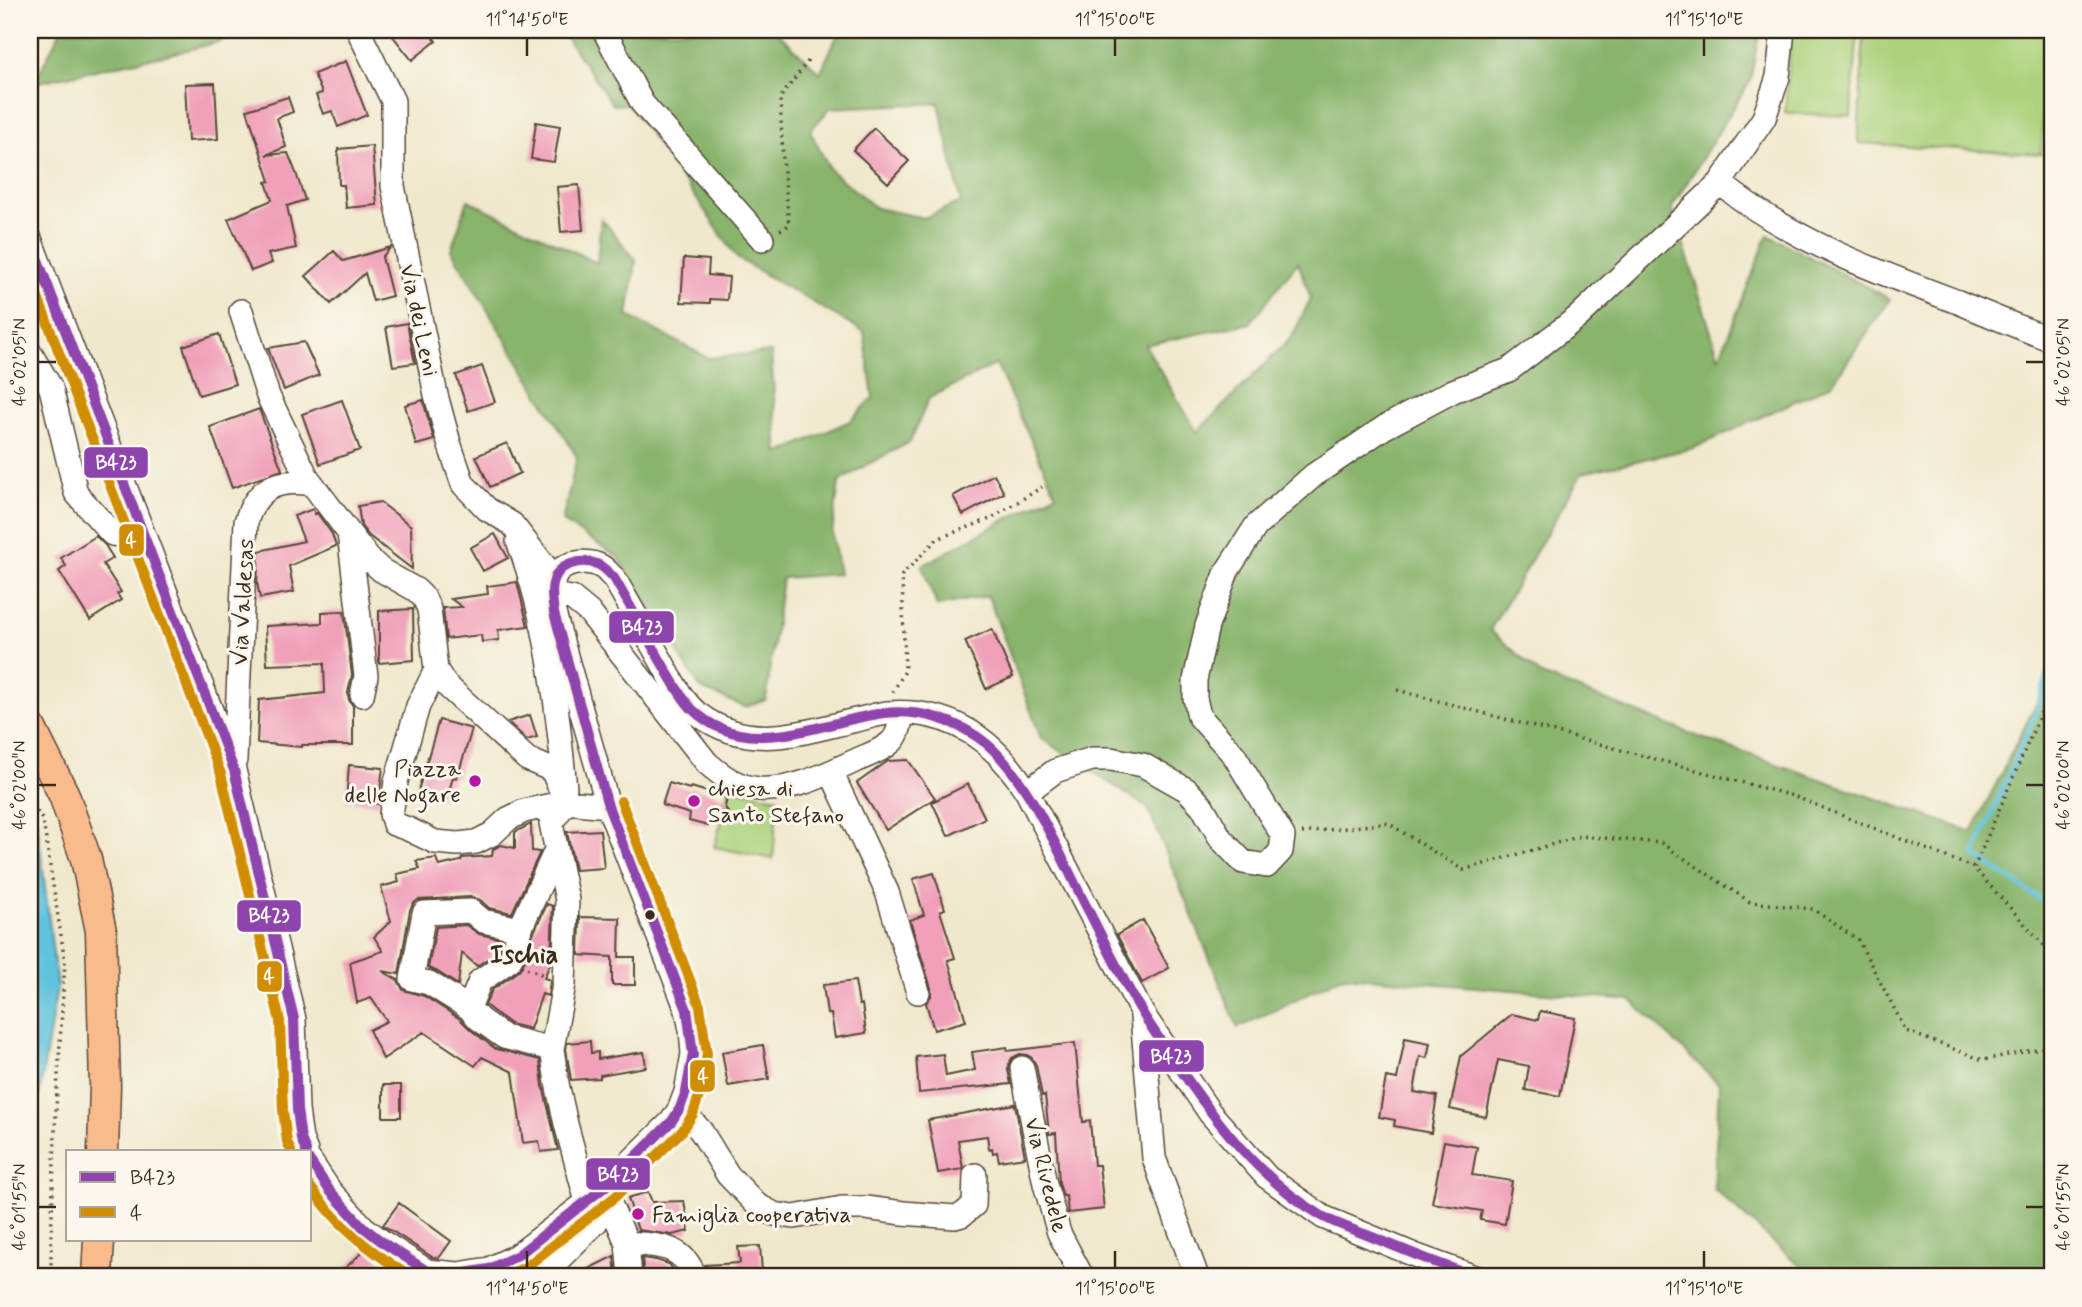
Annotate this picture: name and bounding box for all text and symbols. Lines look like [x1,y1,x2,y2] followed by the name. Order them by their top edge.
[486,8,568,32] text: 11°14'50"E
[1075,8,1155,32] text: 11°15'00"E
[1665,8,1743,32] text: 11°15'10"E
[392,262,445,379] street label: Via dei Leni
[8,318,32,406] text: 46°02'05"N
[2052,318,2076,406] text: 46°02'05"N
[83,446,149,479] line badge: B423
[96,451,137,476] text: B423
[118,523,145,557] line badge: 4
[125,529,137,554] text: 4
[226,538,262,666] street label: Via Valdesas
[608,610,675,644] line badge: B423
[622,616,663,641] text: B423
[8,741,32,829] text: 46°02'00"N
[2052,741,2076,829] text: 46°02'00"N
[344,755,461,813] place label: Piazza delle Nogare
[467,773,483,789] marker: Piazza delle Nogare
[708,775,844,831] place label: chiesa di Santo Stefano
[686,793,702,809] marker: chiesa di Santo Stefano
[236,899,302,933] line badge: B423
[249,904,290,929] text: B423
[643,908,657,922] unlabelled marker
[490,939,558,973] district label: Ischia
[256,960,283,993] line badge: 4
[263,965,275,990] text: 4
[1138,1039,1205,1073] line badge: B423
[1151,1045,1192,1070] text: B423
[689,1059,716,1093] line badge: 4
[697,1065,709,1090] text: 4
[1016,1115,1074,1236] street label: Via Rivedele
[66,1150,312,1240] legend
[585,1157,651,1191] line badge: B423
[8,1163,32,1251] text: 46°01'55"N
[598,1163,639,1188] text: B423
[2052,1163,2076,1251] text: 46°01'55"N
[130,1164,176,1192] text: B423
[130,1200,142,1228] text: 4
[652,1201,851,1233] place label: Famiglia cooperativa
[630,1206,646,1222] marker: Famiglia cooperativa
[486,1277,568,1301] text: 11°14'50"E
[1075,1277,1155,1301] text: 11°15'00"E
[1665,1277,1743,1301] text: 11°15'10"E

